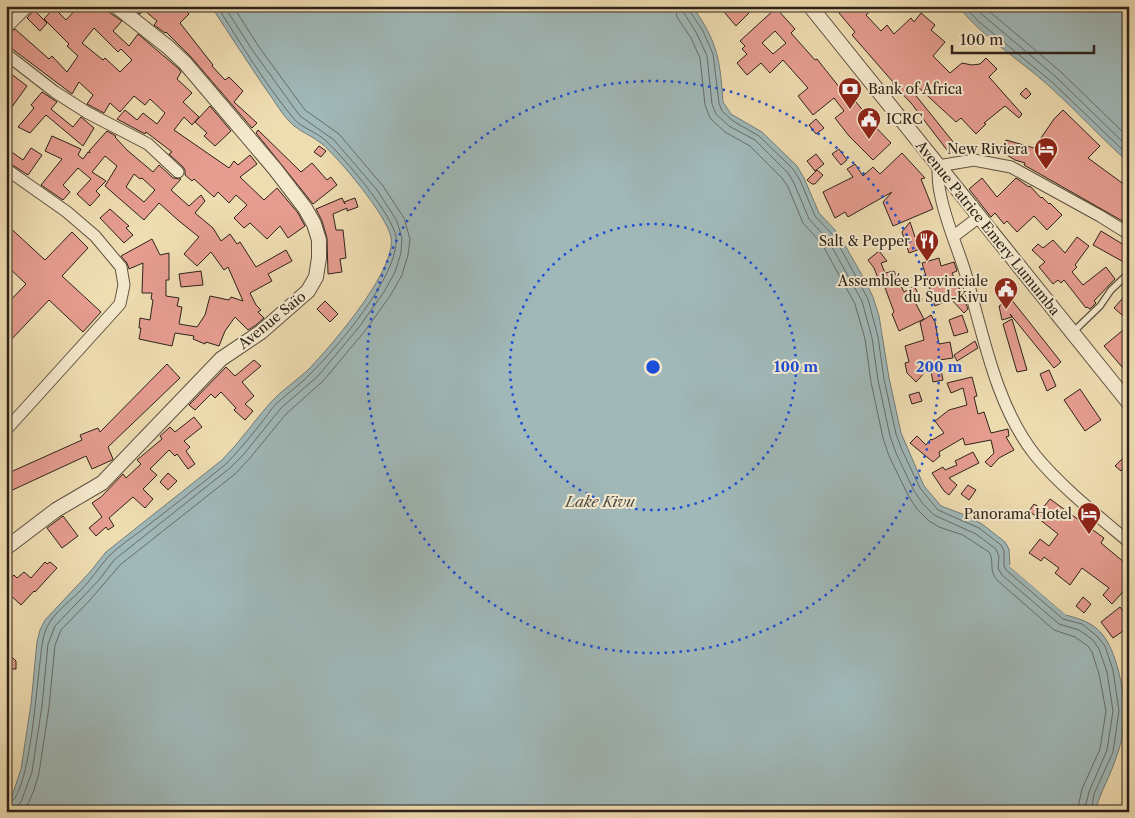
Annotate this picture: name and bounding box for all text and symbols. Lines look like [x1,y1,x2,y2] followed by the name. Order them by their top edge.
[952,22,1095,54] scale bar
[960,30,1003,49] text: 100 m
[837,76,863,110] bank icon: Bank of Africa
[868,80,963,98] place label: Bank of Africa
[856,106,882,140] public building icon: ICRC
[886,110,923,128] place label: ICRC
[911,136,1065,320] street label: Avenue Patrice Emery Lumumba
[1033,136,1059,170] hotel icon: New Riviera
[947,140,1029,158] place label: New Riviera
[914,228,940,262] restaurant icon: Salt & Pepper
[819,232,910,250] place label: Salt & Pepper
[837,272,988,306] place label: Assemblée Provinciale du Sud-Kivu
[993,276,1019,310] public building icon: Assemblée Provinciale du Sud-Kivu
[234,287,310,353] street label: Avenue Saïo
[774,357,818,376] text: 100 m
[916,357,962,376] text: 200 m
[644,358,662,376] centre of rings
[564,492,635,511] water label: Lake Kivu
[1076,501,1102,535] hotel icon: Panorama Hotel
[964,505,1072,523] place label: Panorama Hotel

